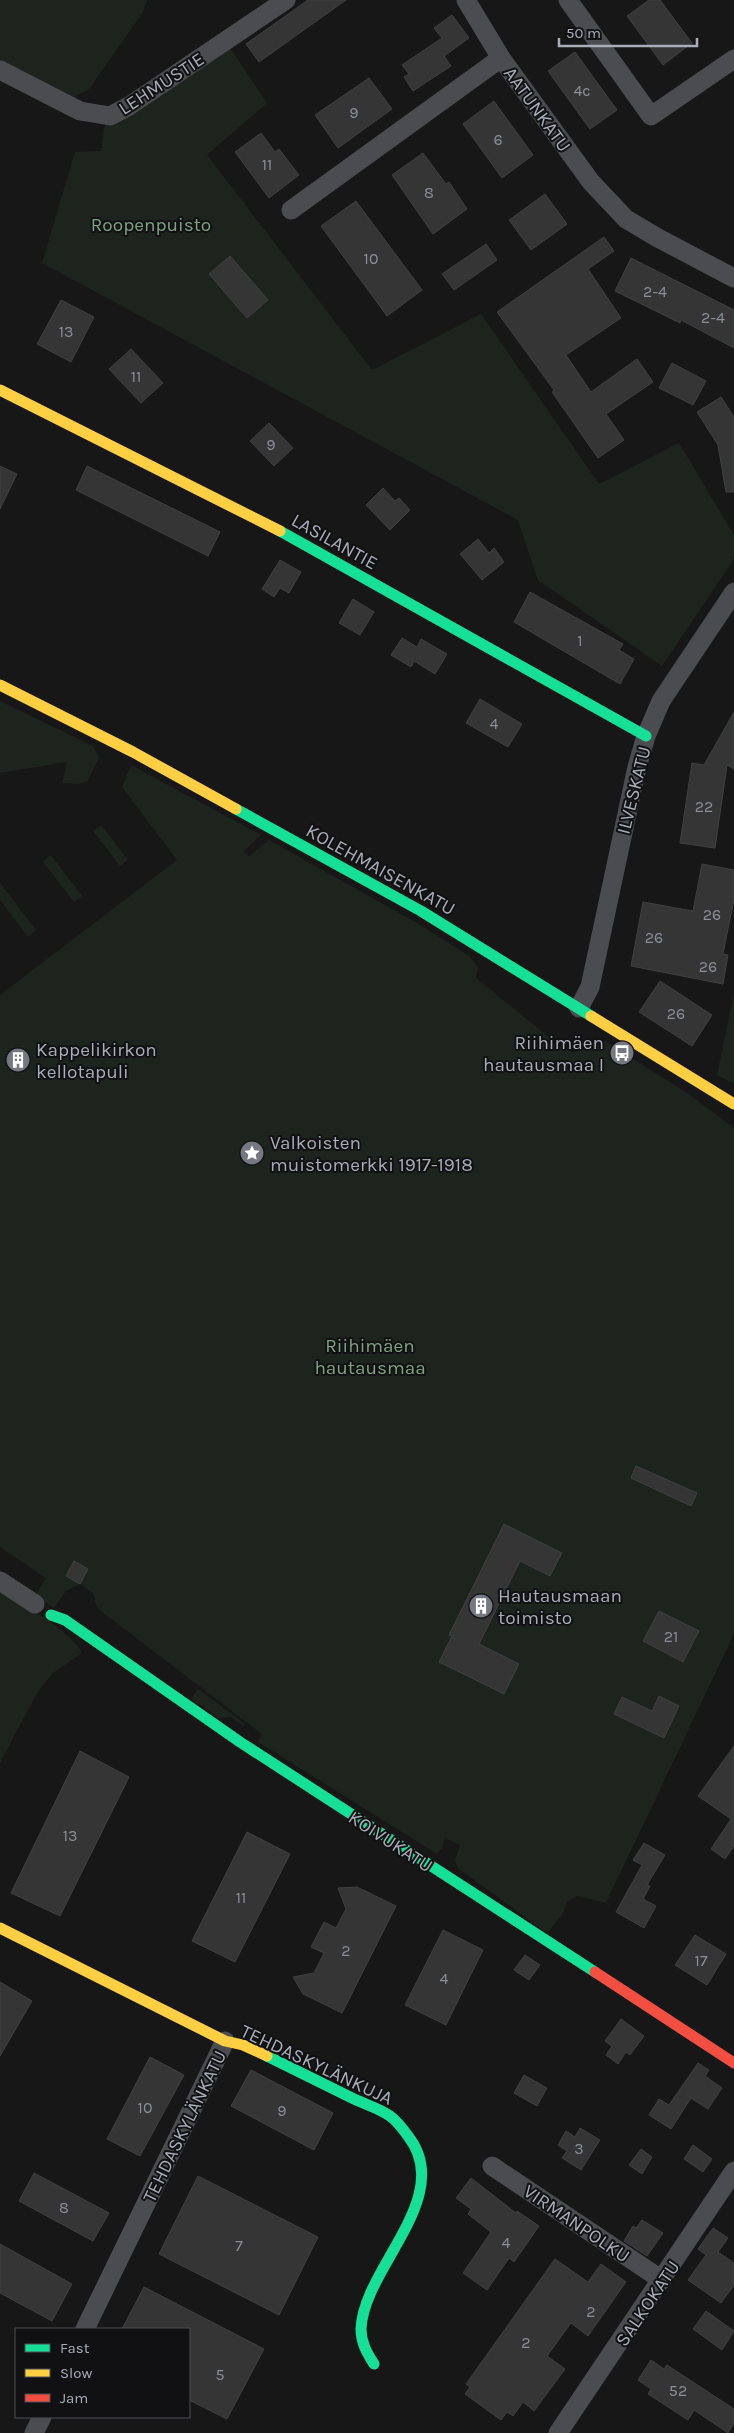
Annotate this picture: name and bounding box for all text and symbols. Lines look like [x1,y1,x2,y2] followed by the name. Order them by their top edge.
[559,15,696,47] scale bar
[566,24,601,42] text: 50 m
[115,48,209,120] street label: LEHMUSTIE
[499,63,575,156] street label: AATUNKATU
[573,81,591,100] house number: 4c
[349,103,359,122] house number: 9
[493,130,503,149] house number: 6
[262,155,272,174] house number: 11
[424,183,434,202] house number: 8
[91,214,211,236] park label: Roopenpuisto
[364,249,378,268] house number: 10
[643,282,667,301] house number: 2-4
[701,308,725,327] house number: 2-4
[59,322,73,341] house number: 13
[131,367,141,386] house number: 11
[266,435,276,454] house number: 9
[288,509,381,575] street label: LASILANTIE
[577,631,583,650] house number: 1
[490,714,499,733] house number: 4
[612,744,656,836] street label: ILVESKATU
[695,797,713,816] house number: 22
[302,820,459,920] street label: KOLEHMAISENKATU
[703,905,721,924] house number: 26
[645,928,663,947] house number: 26
[699,957,717,976] house number: 26
[667,1004,685,1023] house number: 26
[483,1032,604,1076] place label: Riihimäen hautausmaa I
[36,1039,157,1083] place label: Kappelikirkon kellotapuli
[609,1040,635,1066] bus stop icon: Riihimäen hautausmaa I
[5,1047,31,1073] building icon: Kappelikirkon kellotapuli
[270,1132,473,1176] place label: Valkoisten muistomerkki 1917-1918
[239,1140,265,1166] place icon: Valkoisten muistomerkki 1917-1918
[314,1335,426,1379] park label: Riihimäen hautausmaa
[498,1585,622,1629] place label: Hautausmaan toimisto
[468,1593,494,1619] building icon: Hautausmaan toimisto
[664,1627,678,1646] house number: 21
[344,1807,437,1877] street label: KOIVUKATU
[63,1826,77,1845] house number: 13
[236,1888,246,1907] house number: 11
[341,1941,351,1960] house number: 2
[695,1951,708,1970] house number: 17
[440,1969,449,1988] house number: 4
[237,2020,396,2110] street label: TEHDASKYLÄNKUJA
[139,2047,231,2206] street label: TEHDASKYLÄNKATU
[138,2098,152,2117] house number: 10
[277,2101,287,2120] house number: 9
[574,2139,584,2158] house number: 3
[519,2180,634,2267] street label: VIRMANPOLKU
[59,2198,69,2217] house number: 8
[502,2233,511,2252] house number: 4
[235,2236,243,2255] house number: 7
[611,2257,685,2351] street label: SALKOKATU
[586,2302,596,2321] house number: 2
[15,2328,190,2418] legend
[521,2333,531,2352] house number: 2
[60,2339,90,2357] text: Fast
[60,2364,92,2382] text: Slow
[215,2365,225,2384] house number: 5
[669,2381,687,2400] house number: 52
[60,2389,88,2407] text: Jam

